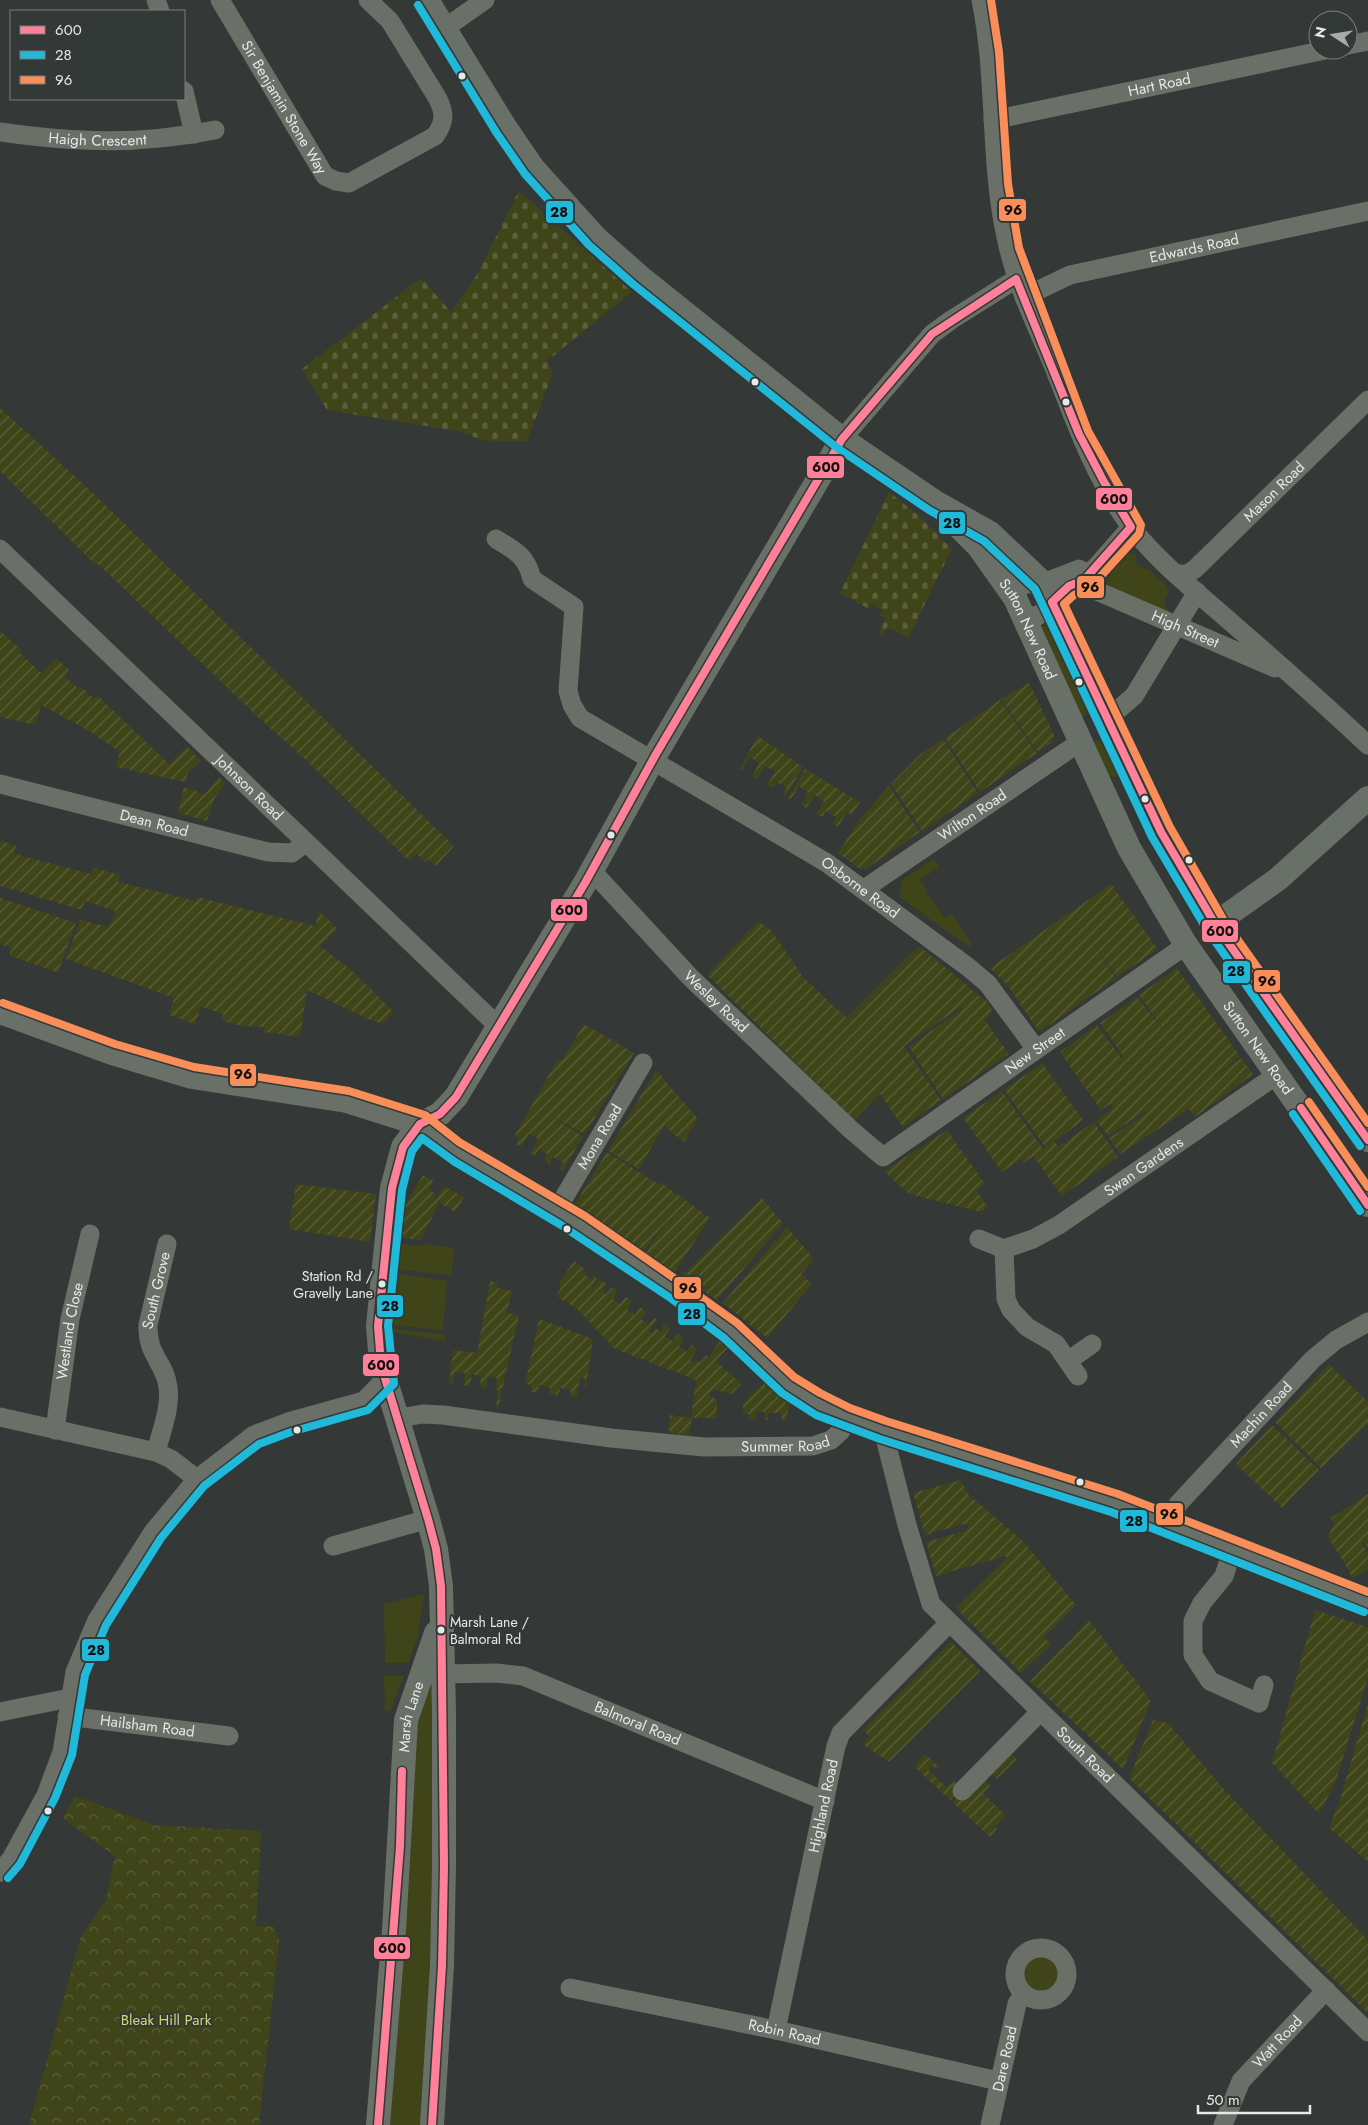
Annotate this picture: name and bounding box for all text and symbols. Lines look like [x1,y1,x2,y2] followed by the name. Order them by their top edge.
[10,10,185,100] legend
[1308,10,1358,60] north arrow
[55,19,82,41] text: 600
[1309,25,1331,40] text: N
[236,36,333,179] street label: Sir Benjamin Stone Way
[55,44,72,66] text: 28
[1126,68,1193,102] street label: Hart Road
[55,69,72,91] text: 96
[457,71,467,81] unlabelled marker
[48,127,148,152] street label: Haigh Crescent
[998,198,1027,222] line badge: 96
[545,200,574,224] line badge: 28
[1004,200,1022,220] text: 96
[550,202,568,222] text: 28
[1147,228,1241,269] street label: Edwards Road
[750,377,760,387] unlabelled marker
[1061,397,1071,407] unlabelled marker
[806,455,845,479] line badge: 600
[1238,456,1310,527] street label: Mason Road
[812,457,840,477] text: 600
[1095,487,1133,511] line badge: 600
[1100,489,1128,509] text: 600
[938,511,966,535] line badge: 28
[943,513,961,533] text: 28
[994,574,1062,683] street label: Sutton New Road
[1076,575,1105,599] line badge: 96
[1081,577,1099,597] text: 96
[1148,605,1223,654] street label: High Street
[1074,677,1084,687] unlabelled marker
[209,748,288,826] street label: Johnson Road
[934,784,1011,847] street label: Wilton Road
[1140,794,1150,804] unlabelled marker
[118,804,191,842] street label: Dean Road
[606,830,616,840] unlabelled marker
[816,851,904,924] street label: Osborne Road
[1184,855,1194,865] unlabelled marker
[550,898,588,922] line badge: 600
[555,900,583,920] text: 600
[1201,919,1239,943] line badge: 600
[1206,921,1234,941] text: 600
[1222,960,1251,984] line badge: 28
[1227,961,1245,981] text: 28
[679,965,753,1038] street label: Wesley Road
[1253,969,1281,993] line badge: 96
[1258,971,1276,991] text: 96
[1217,996,1299,1099] street label: Sutton New Road
[1000,1022,1070,1080] street label: New Street
[229,1063,257,1087] line badge: 96
[234,1064,252,1084] text: 96
[572,1100,627,1174] street label: Mona Road
[1099,1131,1188,1202] street label: Swan Gardens
[562,1224,572,1234] unlabelled marker
[136,1249,176,1331] street label: South Grove
[293,1266,373,1303] place label: Station Rd / Gravelly Lane
[673,1276,702,1300] line badge: 96
[679,1278,697,1298] text: 96
[377,1279,387,1289] marker: Station Rd / Gravelly Lane
[51,1280,89,1381] street label: Westland Close
[376,1294,404,1318] line badge: 28
[381,1296,399,1316] text: 28
[677,1302,706,1326] line badge: 28
[683,1304,701,1324] text: 28
[362,1353,400,1377] line badge: 600
[367,1355,395,1375] text: 600
[1225,1377,1298,1453] street label: Machin Road
[292,1425,302,1435] unlabelled marker
[741,1430,833,1458] street label: Summer Road
[1075,1477,1085,1487] unlabelled marker
[1155,1502,1184,1526] line badge: 96
[1160,1504,1178,1524] text: 96
[1119,1509,1148,1533] line badge: 28
[1125,1511,1143,1531] text: 28
[450,1612,529,1649] place label: Marsh Lane / Balmoral Rd
[436,1625,446,1635] marker: Marsh Lane / Balmoral Rd
[81,1638,110,1662] line badge: 28
[87,1640,105,1660] text: 28
[393,1678,430,1753] street label: Marsh Lane
[591,1696,684,1751] street label: Balmoral Road
[99,1709,196,1743] street label: Hailsham Road
[1051,1721,1119,1788] street label: South Road
[803,1757,844,1855] street label: Highland Road
[43,1806,53,1816] unlabelled marker
[373,1936,411,1960] line badge: 600
[378,1938,406,1958] text: 600
[121,2009,212,2031] park label: Bleak Hill Park
[1247,2011,1308,2073] street label: Watt Road
[746,2014,823,2051] street label: Robin Road
[987,2024,1023,2094] street label: Dare Road
[1198,2082,1310,2114] scale bar
[1206,2089,1240,2111] text: 50 m

